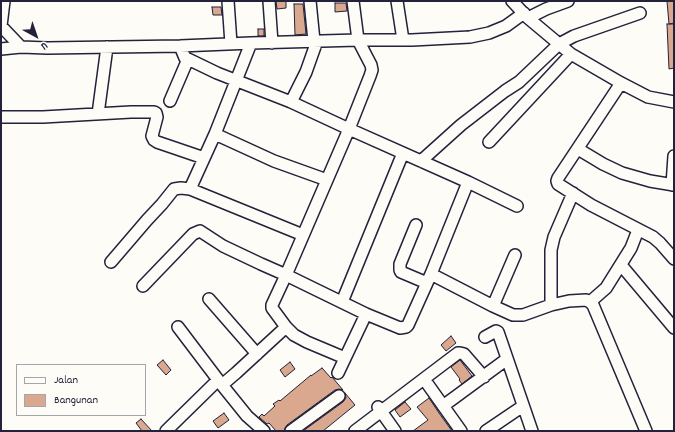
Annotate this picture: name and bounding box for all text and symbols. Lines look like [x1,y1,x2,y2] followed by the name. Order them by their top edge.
[16,16,56,56] north arrow
[37,37,51,53] text: U
[16,364,146,416] legend
[54,372,78,389] text: Jalan
[54,392,98,409] text: Bangunan

